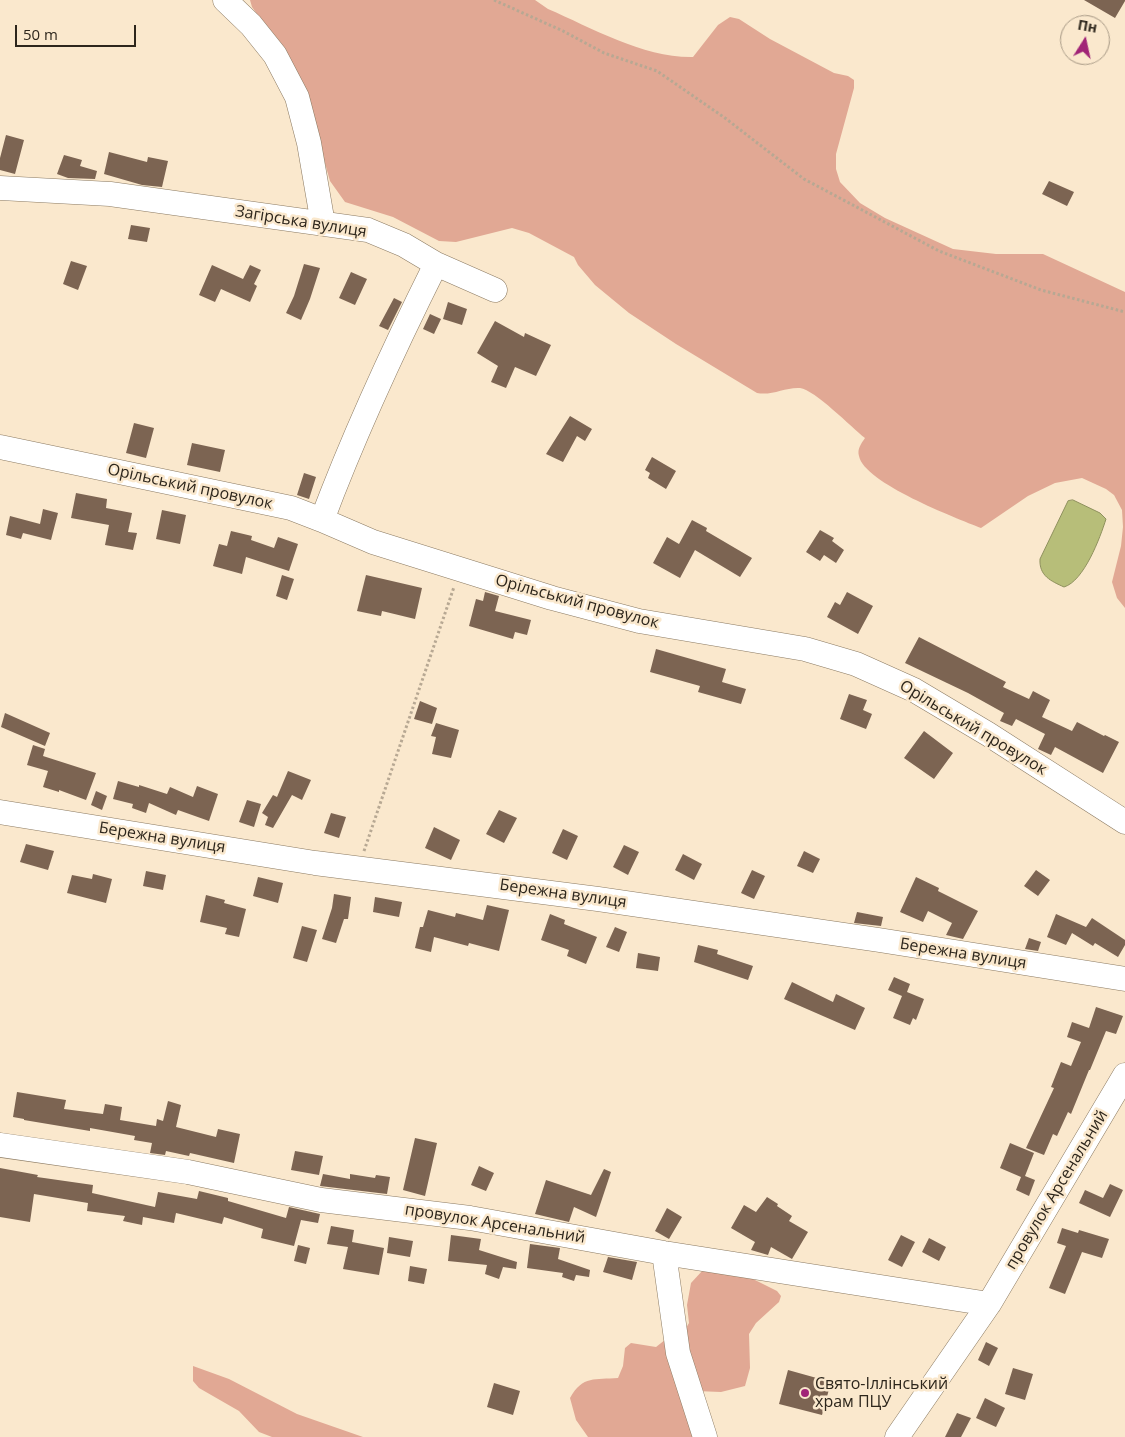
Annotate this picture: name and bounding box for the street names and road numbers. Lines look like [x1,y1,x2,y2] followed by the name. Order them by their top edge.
[234,202,368,242] street label: Загірська вулиця
[106,460,274,514] street label: Орільський провулок
[493,571,661,633] street label: Орільський провулок
[896,676,1050,780] street label: Орільський провулок
[97,819,227,857] street label: Бережна вулиця
[498,876,628,912] street label: Бережна вулиця
[898,935,1028,973] street label: Бережна вулиця
[1002,1107,1112,1273] street label: провулок Арсенальний
[403,1200,587,1248] street label: провулок Арсенальний

